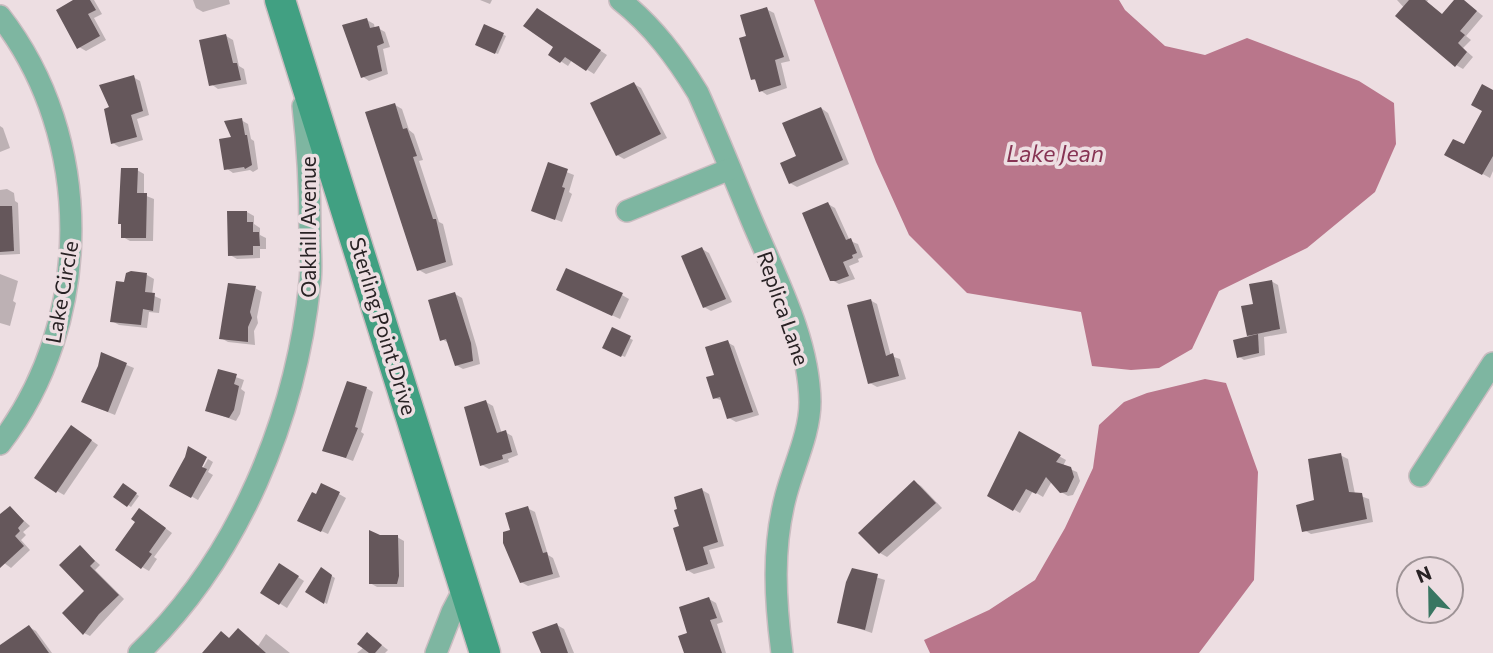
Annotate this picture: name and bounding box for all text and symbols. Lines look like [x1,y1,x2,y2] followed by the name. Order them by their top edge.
[1006,139,1104,167] water label: Lake Jean
[295,156,320,298] street label: Oakhill Avenue
[345,234,423,418] street label: Sterling Point Drive
[40,239,82,345] street label: Lake Circle
[753,248,815,368] street label: Replica Lane
[1395,555,1465,625] north arrow
[1413,560,1434,587] text: N

